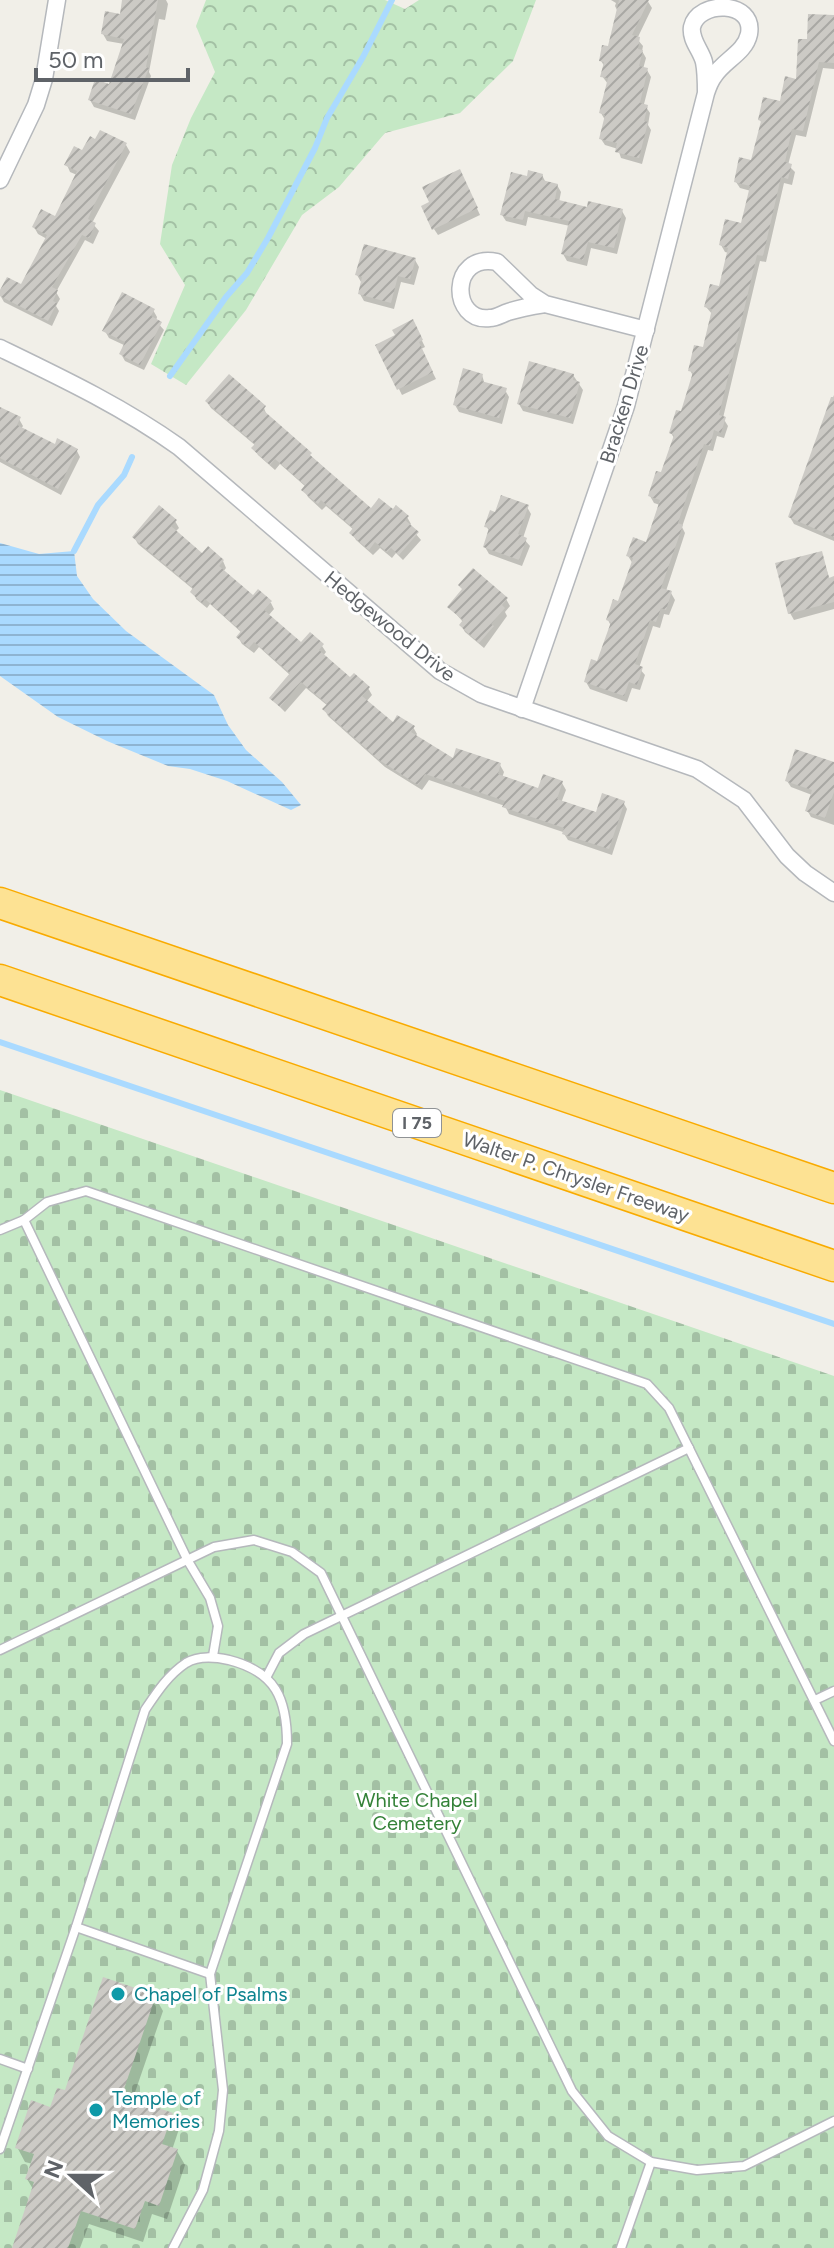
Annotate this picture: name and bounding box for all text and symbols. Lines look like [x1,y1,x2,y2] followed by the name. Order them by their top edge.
[36,32,188,82] scale bar
[48,45,104,74] text: 50 m
[595,342,653,466] street label: Bracken Drive
[320,566,460,686] street label: Hedgewood Drive
[393,1109,441,1137] road number: I 75
[460,1127,693,1227] street label: Walter P. Chrysler Freeway
[356,1788,478,1835] park label: White Chapel Cemetery
[134,1982,288,2006] place label: Chapel of Psalms
[109,1985,127,2003] marker: Chapel of Psalms
[112,2086,201,2133] place label: Temple of Memories
[87,2101,105,2119] marker: Temple of Memories
[32,2136,112,2216] north arrow
[38,2156,69,2182] text: N

